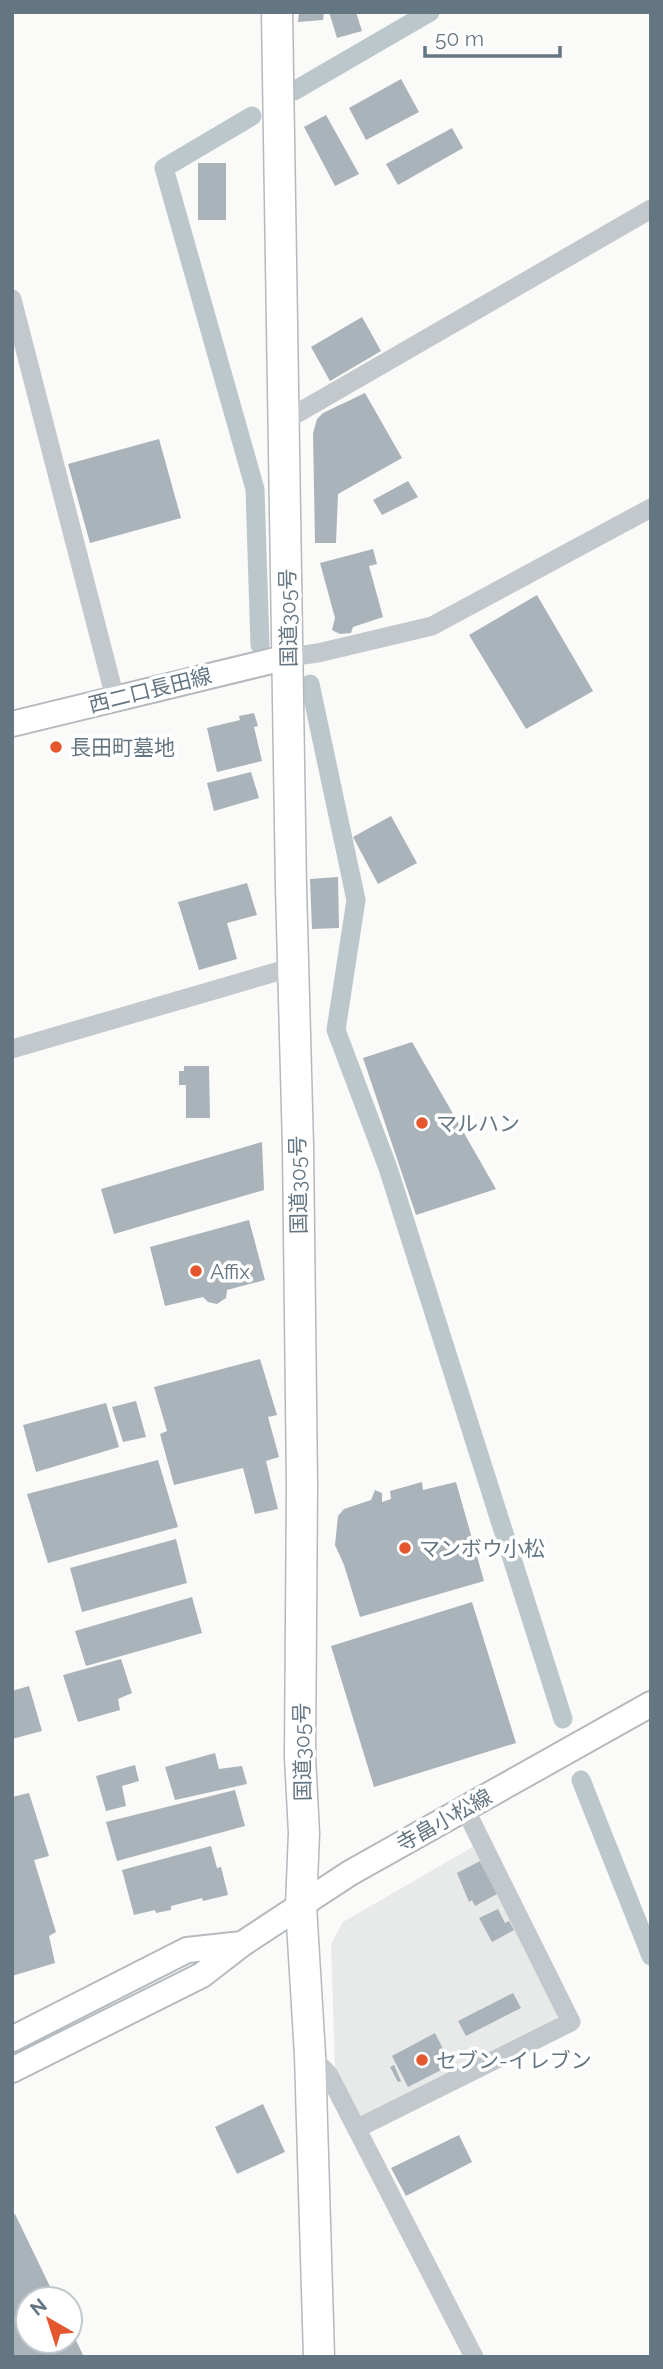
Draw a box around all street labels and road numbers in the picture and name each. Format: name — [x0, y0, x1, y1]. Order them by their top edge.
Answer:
street label: 国道305号 — [275, 569, 301, 667]
street label: 西二口長田線 — [86, 663, 214, 717]
street label: 国道305号 — [285, 1136, 311, 1234]
street label: 国道305号 — [289, 1703, 315, 1801]
street label: 寺畠小松線 — [392, 1784, 496, 1856]

